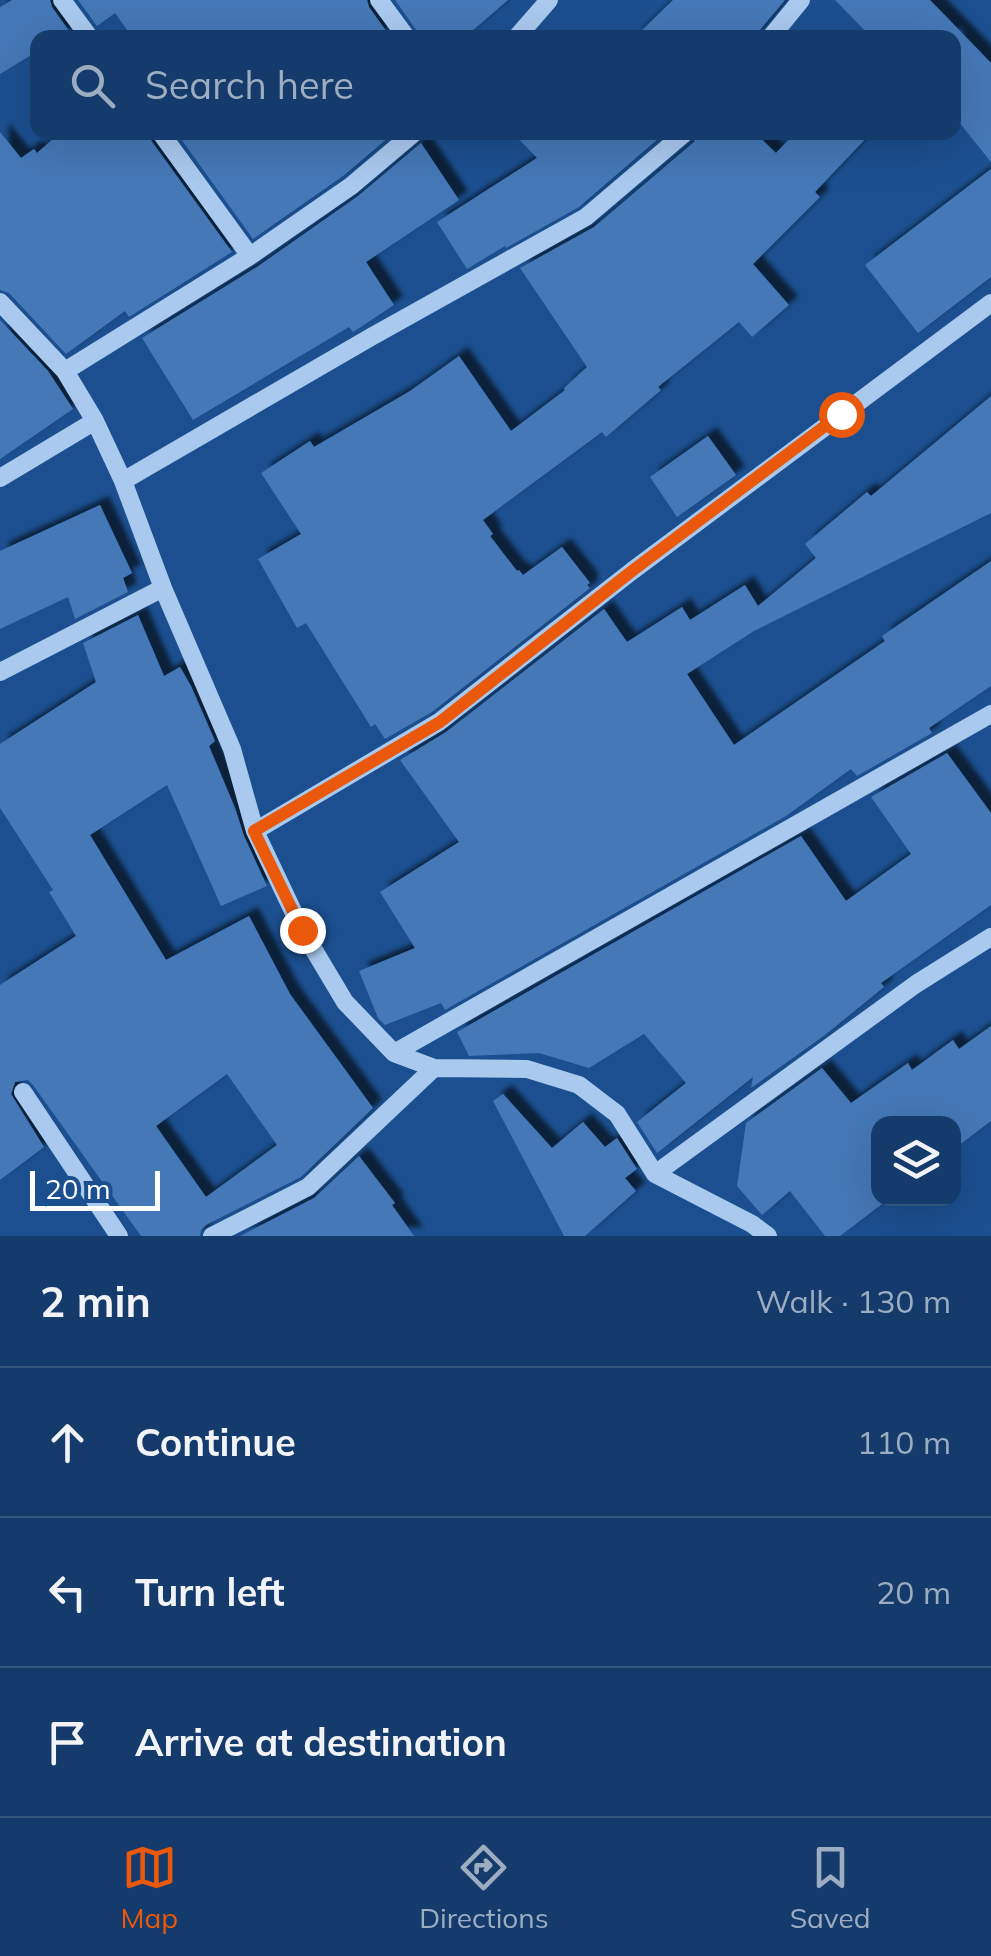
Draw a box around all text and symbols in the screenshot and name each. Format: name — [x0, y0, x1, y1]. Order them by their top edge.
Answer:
search box — [30, 30, 961, 140]
icon: search — [65, 58, 120, 113]
text: Search here — [145, 61, 354, 109]
route start — [819, 392, 865, 438]
route end — [280, 908, 326, 954]
map controls — [871, 1116, 961, 1206]
button: layers — [871, 1116, 961, 1206]
scale bar — [30, 1166, 160, 1210]
text: 20 m — [45, 1171, 111, 1206]
text: 2 min — [40, 1275, 151, 1328]
text: Walk · 130 m — [756, 1281, 951, 1321]
icon: ahead — [40, 1415, 95, 1470]
text: Continue — [135, 1418, 296, 1466]
text: 110 m — [857, 1422, 951, 1462]
icon: left — [40, 1565, 95, 1620]
text: Turn left — [135, 1568, 285, 1616]
text: 20 m — [876, 1572, 951, 1612]
icon: arrive — [40, 1715, 95, 1770]
text: Arrive at destination — [135, 1718, 507, 1766]
tab: Map — [121, 1840, 178, 1935]
tab: Directions — [419, 1840, 549, 1935]
tab: Saved — [790, 1840, 870, 1935]

